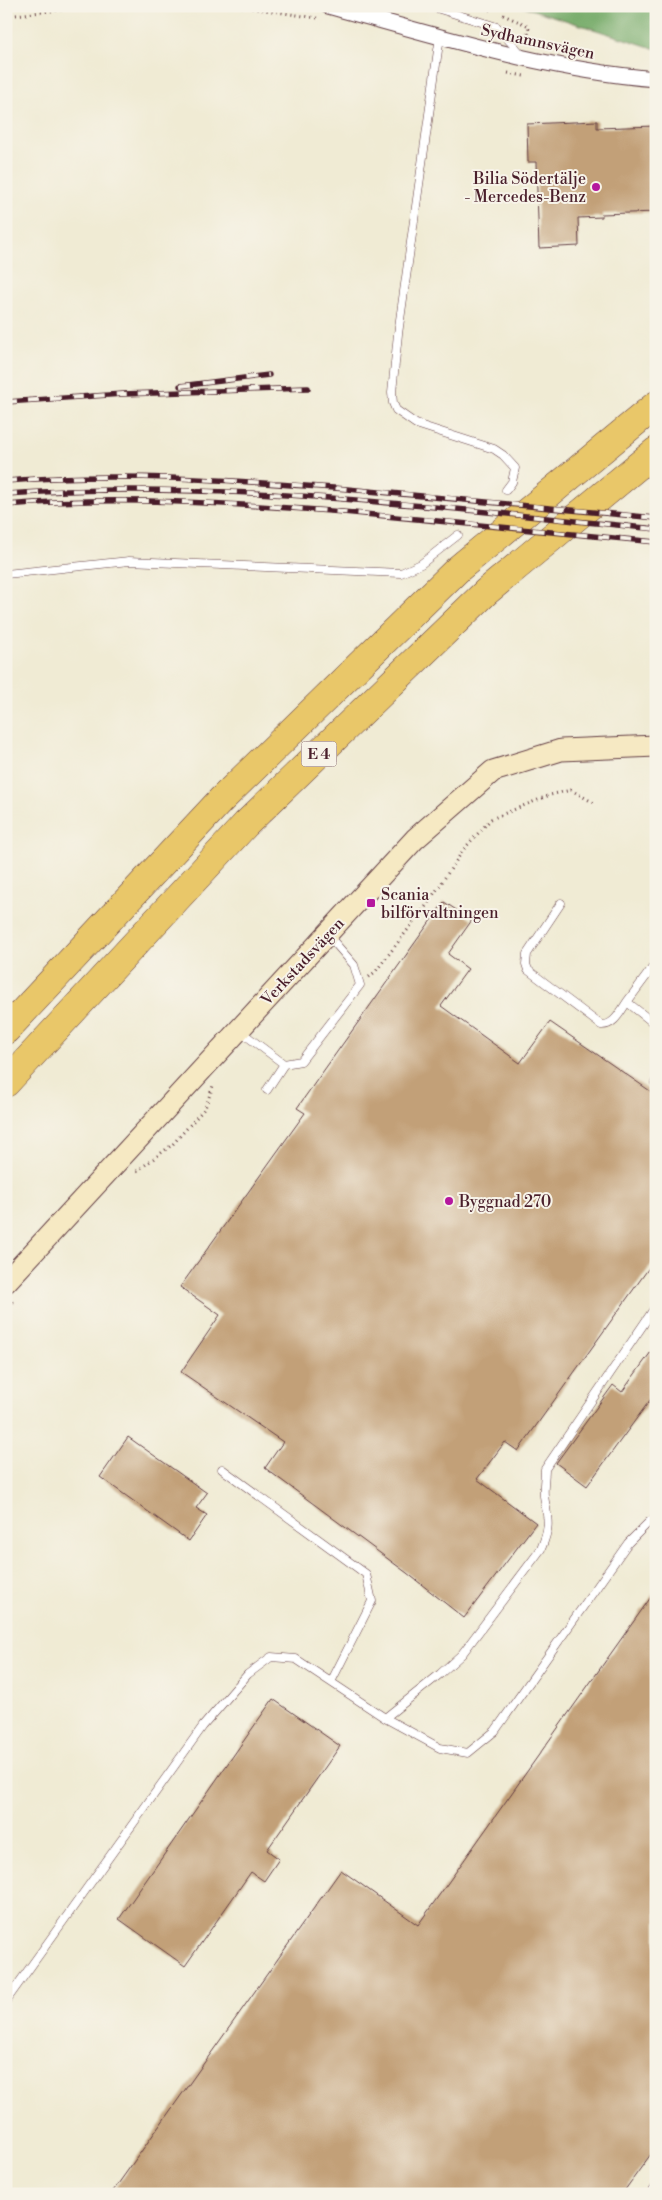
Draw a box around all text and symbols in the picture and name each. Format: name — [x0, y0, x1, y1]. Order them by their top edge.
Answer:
street label: Sydhamnsvägen — [479, 20, 597, 64]
place label: Bilia Södertälje - Mercedes-Benz — [464, 169, 586, 207]
marker: Bilia Södertälje - Mercedes-Benz — [590, 181, 602, 193]
road number: E 4 — [302, 742, 336, 766]
place label: Scania bilförvaltningen — [381, 885, 499, 923]
marker: Scania bilförvaltningen — [365, 897, 377, 909]
street label: Verkstadsvägen — [256, 913, 349, 1011]
place label: Byggnad 270 — [458, 1192, 551, 1212]
marker: Byggnad 270 — [443, 1195, 455, 1207]

